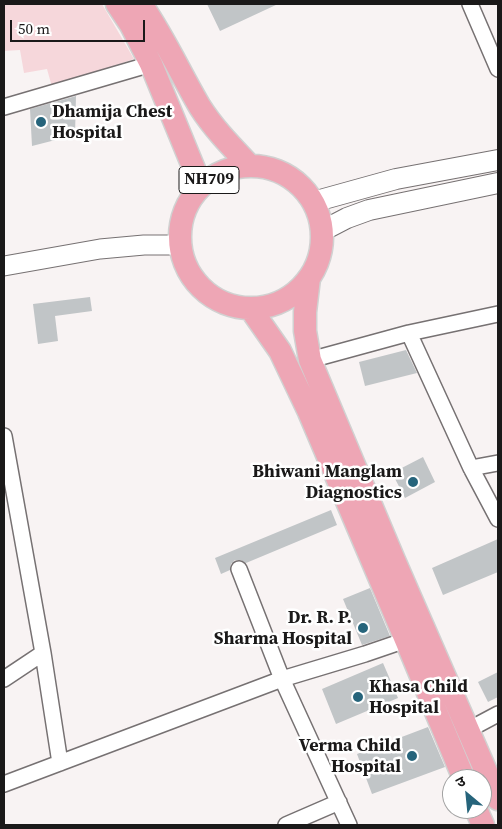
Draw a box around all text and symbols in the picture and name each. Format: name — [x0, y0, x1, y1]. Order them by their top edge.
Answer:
scale bar — [12, 10, 148, 42]
text: 50 m — [18, 18, 50, 39]
place label: Dhamija Chest Hospital — [52, 101, 172, 144]
marker: Dhamija Chest Hospital — [34, 115, 48, 129]
road number: NH709 — [179, 166, 239, 194]
place label: Bhiwani Manglam Diagnostics — [252, 461, 402, 504]
marker: Bhiwani Manglam Diagnostics — [406, 475, 420, 489]
place label: Dr. R. P. Sharma Hospital — [214, 607, 352, 650]
marker: Dr. R. P. Sharma Hospital — [356, 621, 370, 635]
place label: Khasa Child Hospital — [369, 676, 468, 719]
marker: Khasa Child Hospital — [351, 690, 365, 704]
place label: Verma Child Hospital — [299, 735, 401, 778]
marker: Verma Child Hospital — [405, 749, 419, 763]
north arrow — [442, 769, 492, 819]
text: उ — [452, 771, 469, 792]

